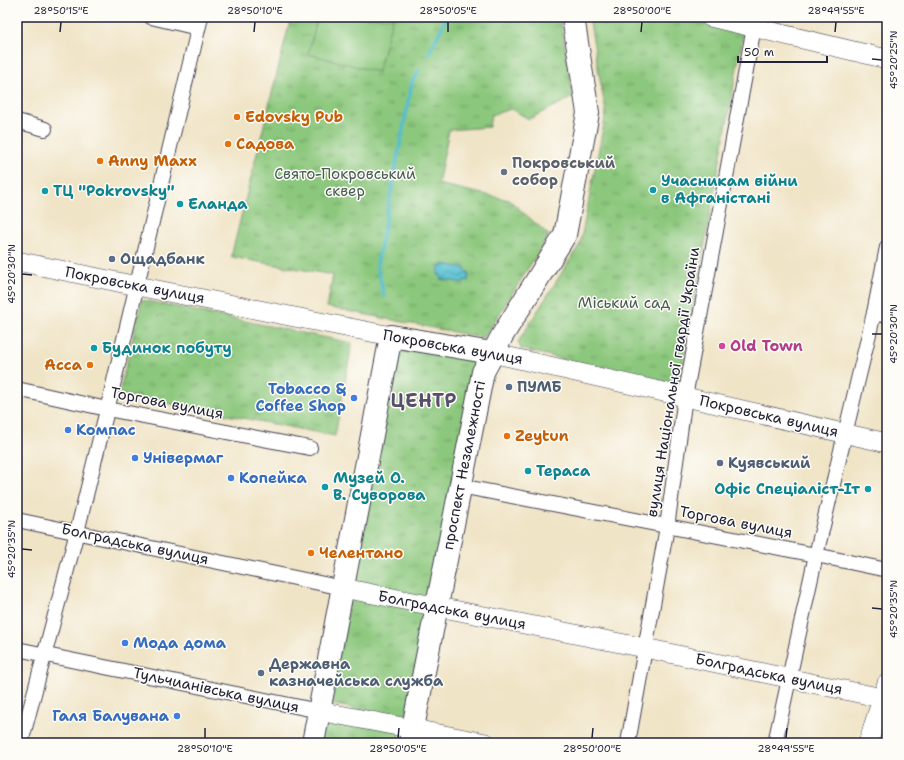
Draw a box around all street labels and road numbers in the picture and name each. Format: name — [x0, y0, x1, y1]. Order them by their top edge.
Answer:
street label: вулиця Національної гвардії України — [642, 245, 704, 518]
street label: Покровська вулиця — [64, 262, 206, 308]
street label: Покровська вулиця — [381, 325, 525, 369]
street label: проспект Незалежності — [438, 379, 490, 551]
street label: Торгова вулиця — [109, 382, 225, 424]
street label: Покровська вулиця — [698, 390, 840, 442]
street label: Торгова вулиця — [678, 501, 794, 543]
street label: Болградська вулиця — [59, 519, 211, 569]
street label: Болградська вулиця — [376, 586, 528, 634]
street label: Болградська вулиця — [693, 649, 845, 699]
street label: Тульчианівська вулиця — [131, 663, 301, 717]

